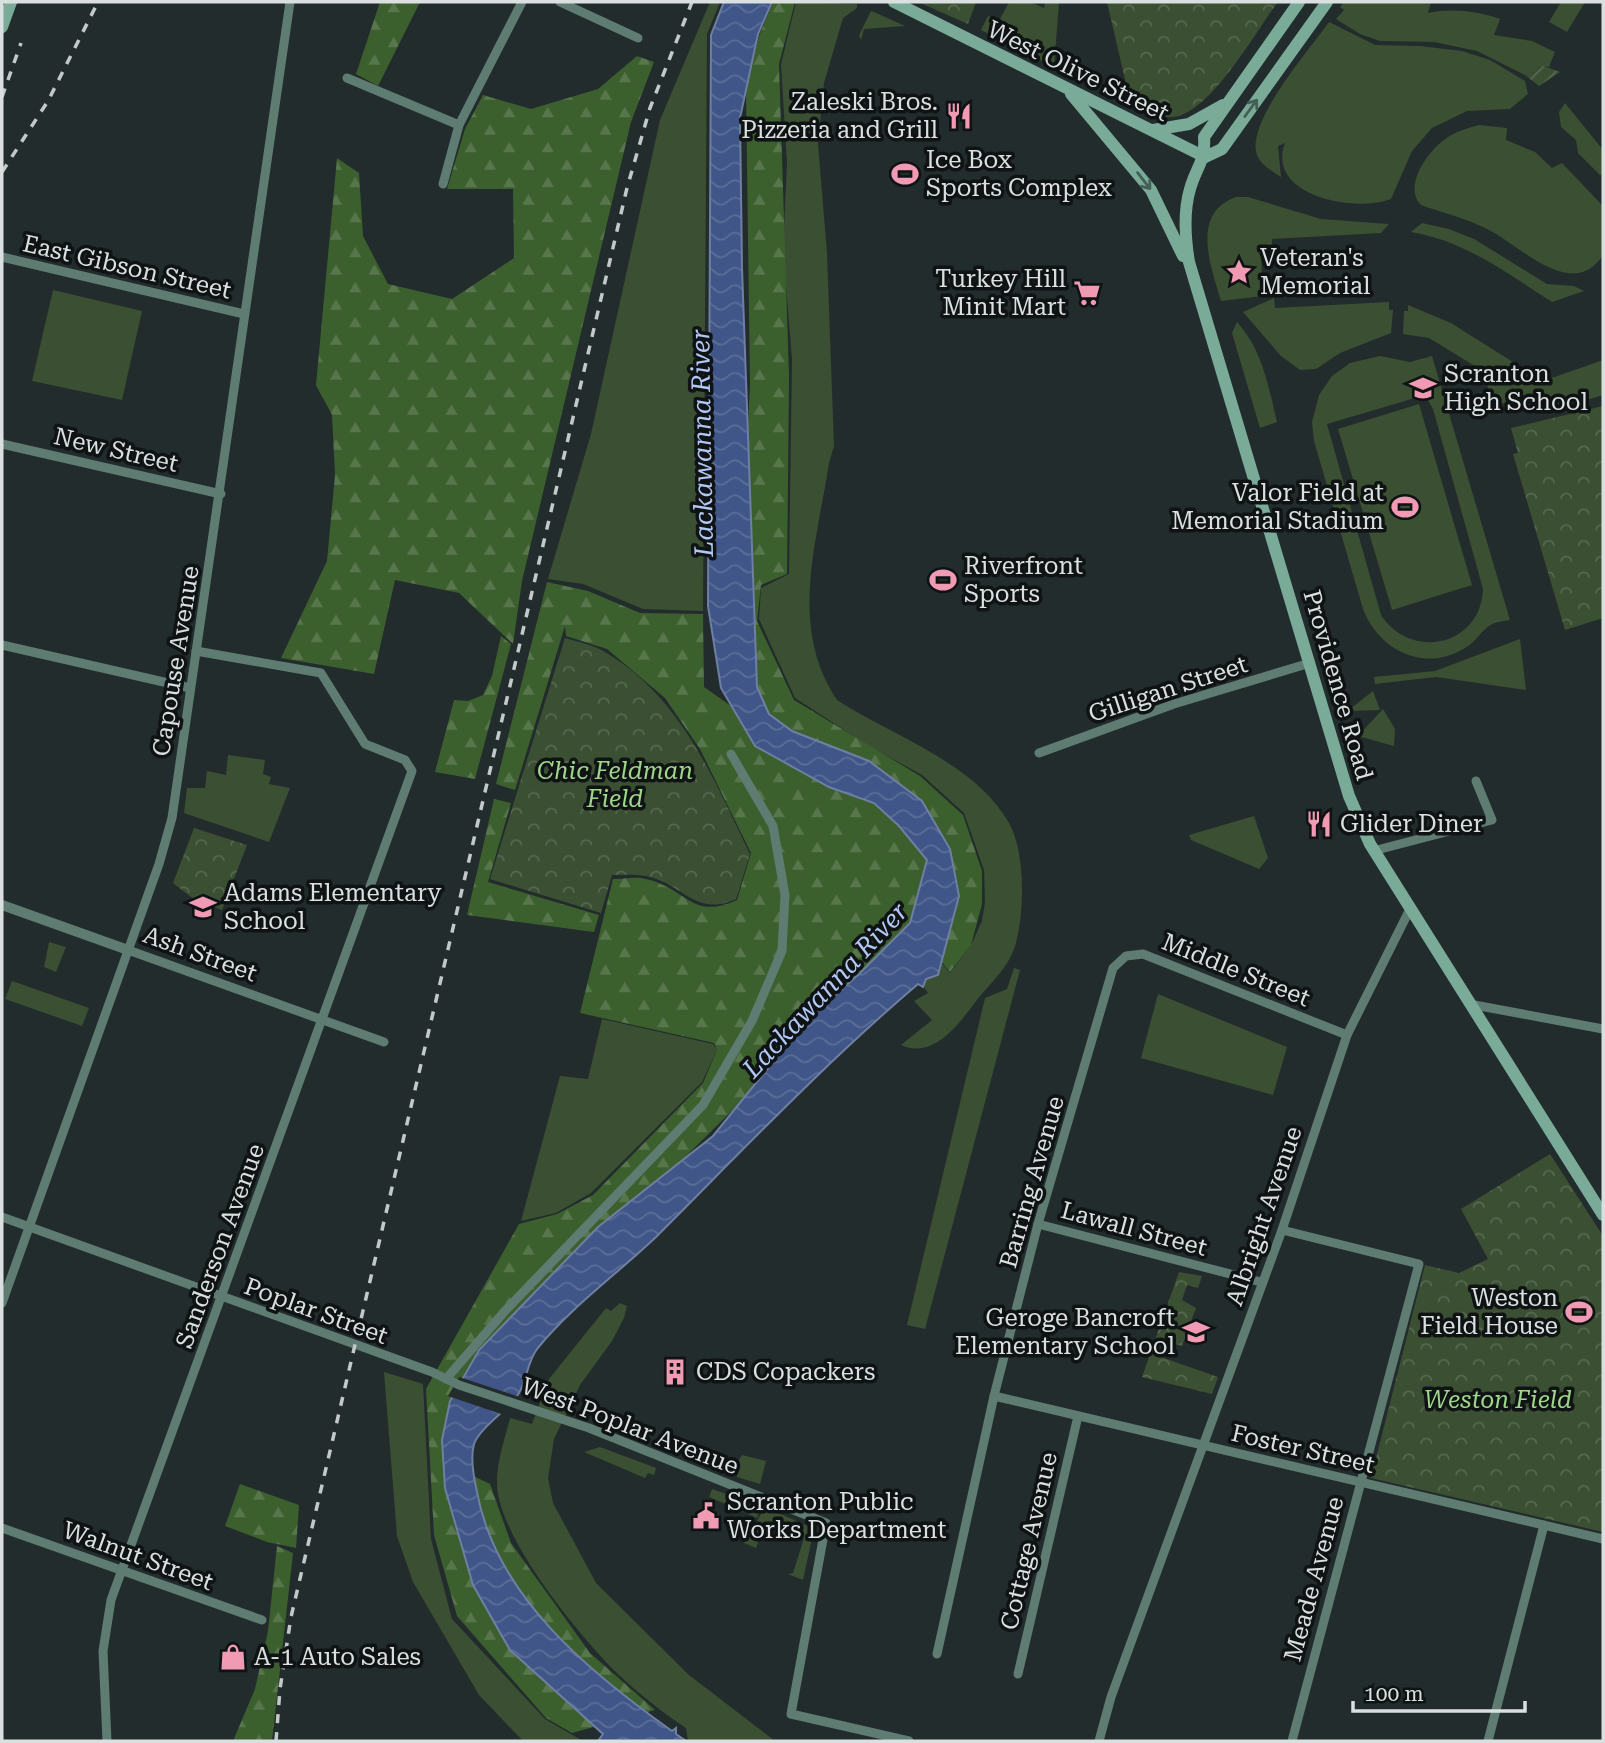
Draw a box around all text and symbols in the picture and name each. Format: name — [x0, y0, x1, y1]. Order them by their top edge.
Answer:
street label: West Olive Street — [983, 15, 1173, 127]
place label: Zaleski Bros. Pizzeria and Grill — [741, 88, 938, 144]
one-way arrow — [1244, 99, 1258, 118]
restaurant icon: Zaleski Bros. Pizzeria and Grill — [944, 101, 974, 131]
place label: Ice Box Sports Complex — [926, 146, 1112, 202]
sports icon: Ice Box Sports Complex — [890, 159, 920, 189]
one-way arrow — [1136, 171, 1151, 190]
street label: East Gibson Street — [20, 229, 234, 305]
place label: Veteran's Memorial — [1260, 244, 1370, 300]
place icon: Veteran's Memorial — [1224, 257, 1254, 287]
place label: Turkey Hill Minit Mart — [935, 265, 1066, 321]
supermarket icon: Turkey Hill Minit Mart — [1072, 278, 1102, 308]
water label: Lackawanna River — [685, 329, 719, 558]
place label: Scranton High School — [1444, 360, 1588, 416]
school or university icon: Scranton High School — [1408, 373, 1438, 403]
street label: New Street — [51, 422, 181, 478]
place label: Valor Field at Memorial Stadium — [1171, 479, 1384, 535]
sports icon: Valor Field at Memorial Stadium — [1390, 492, 1420, 522]
place label: Riverfront Sports — [964, 552, 1083, 608]
street label: Capouse Avenue — [147, 564, 205, 758]
sports icon: Riverfront Sports — [928, 565, 958, 595]
street label: Providence Road — [1297, 587, 1379, 783]
street label: Gilligan Street — [1085, 650, 1251, 728]
park label: Chic Feldman Field — [537, 757, 693, 813]
restaurant icon: Glider Diner — [1304, 809, 1334, 839]
place label: Glider Diner — [1340, 810, 1483, 838]
place label: Adams Elementary School — [224, 879, 442, 935]
school or university icon: Adams Elementary School — [188, 892, 218, 922]
water label: Lackawanna River — [736, 896, 914, 1084]
street label: Ash Street — [139, 921, 261, 987]
street label: Middle Street — [1158, 928, 1314, 1012]
street label: Barring Avenue — [994, 1093, 1070, 1271]
street label: Albright Avenue — [1220, 1123, 1308, 1309]
street label: Sanderson Avenue — [170, 1140, 270, 1352]
street label: Lawall Street — [1058, 1196, 1210, 1262]
street label: Poplar Street — [240, 1272, 392, 1350]
place label: Weston Field House — [1420, 1284, 1558, 1340]
sports icon: Weston Field House — [1564, 1297, 1594, 1327]
place label: Geroge Bancroft Elementary School — [955, 1304, 1175, 1360]
school or university icon: Geroge Bancroft Elementary School — [1181, 1317, 1211, 1347]
building icon: CDS Copackers — [660, 1357, 690, 1387]
place label: CDS Copackers — [696, 1358, 875, 1386]
street label: West Poplar Avenue — [517, 1372, 743, 1480]
park label: Weston Field — [1424, 1386, 1572, 1414]
street label: Foster Street — [1229, 1419, 1377, 1479]
street label: Cottage Avenue — [995, 1449, 1063, 1633]
place label: Scranton Public Works Department — [727, 1488, 946, 1544]
street label: Meade Avenue — [1279, 1494, 1349, 1664]
public building icon: Scranton Public Works Department — [691, 1501, 721, 1531]
street label: Walnut Street — [59, 1516, 217, 1596]
shop icon: A-1 Auto Sales — [218, 1642, 248, 1672]
place label: A-1 Auto Sales — [254, 1643, 421, 1671]
scale bar — [1353, 1670, 1524, 1714]
text: 100 m — [1364, 1682, 1424, 1706]

